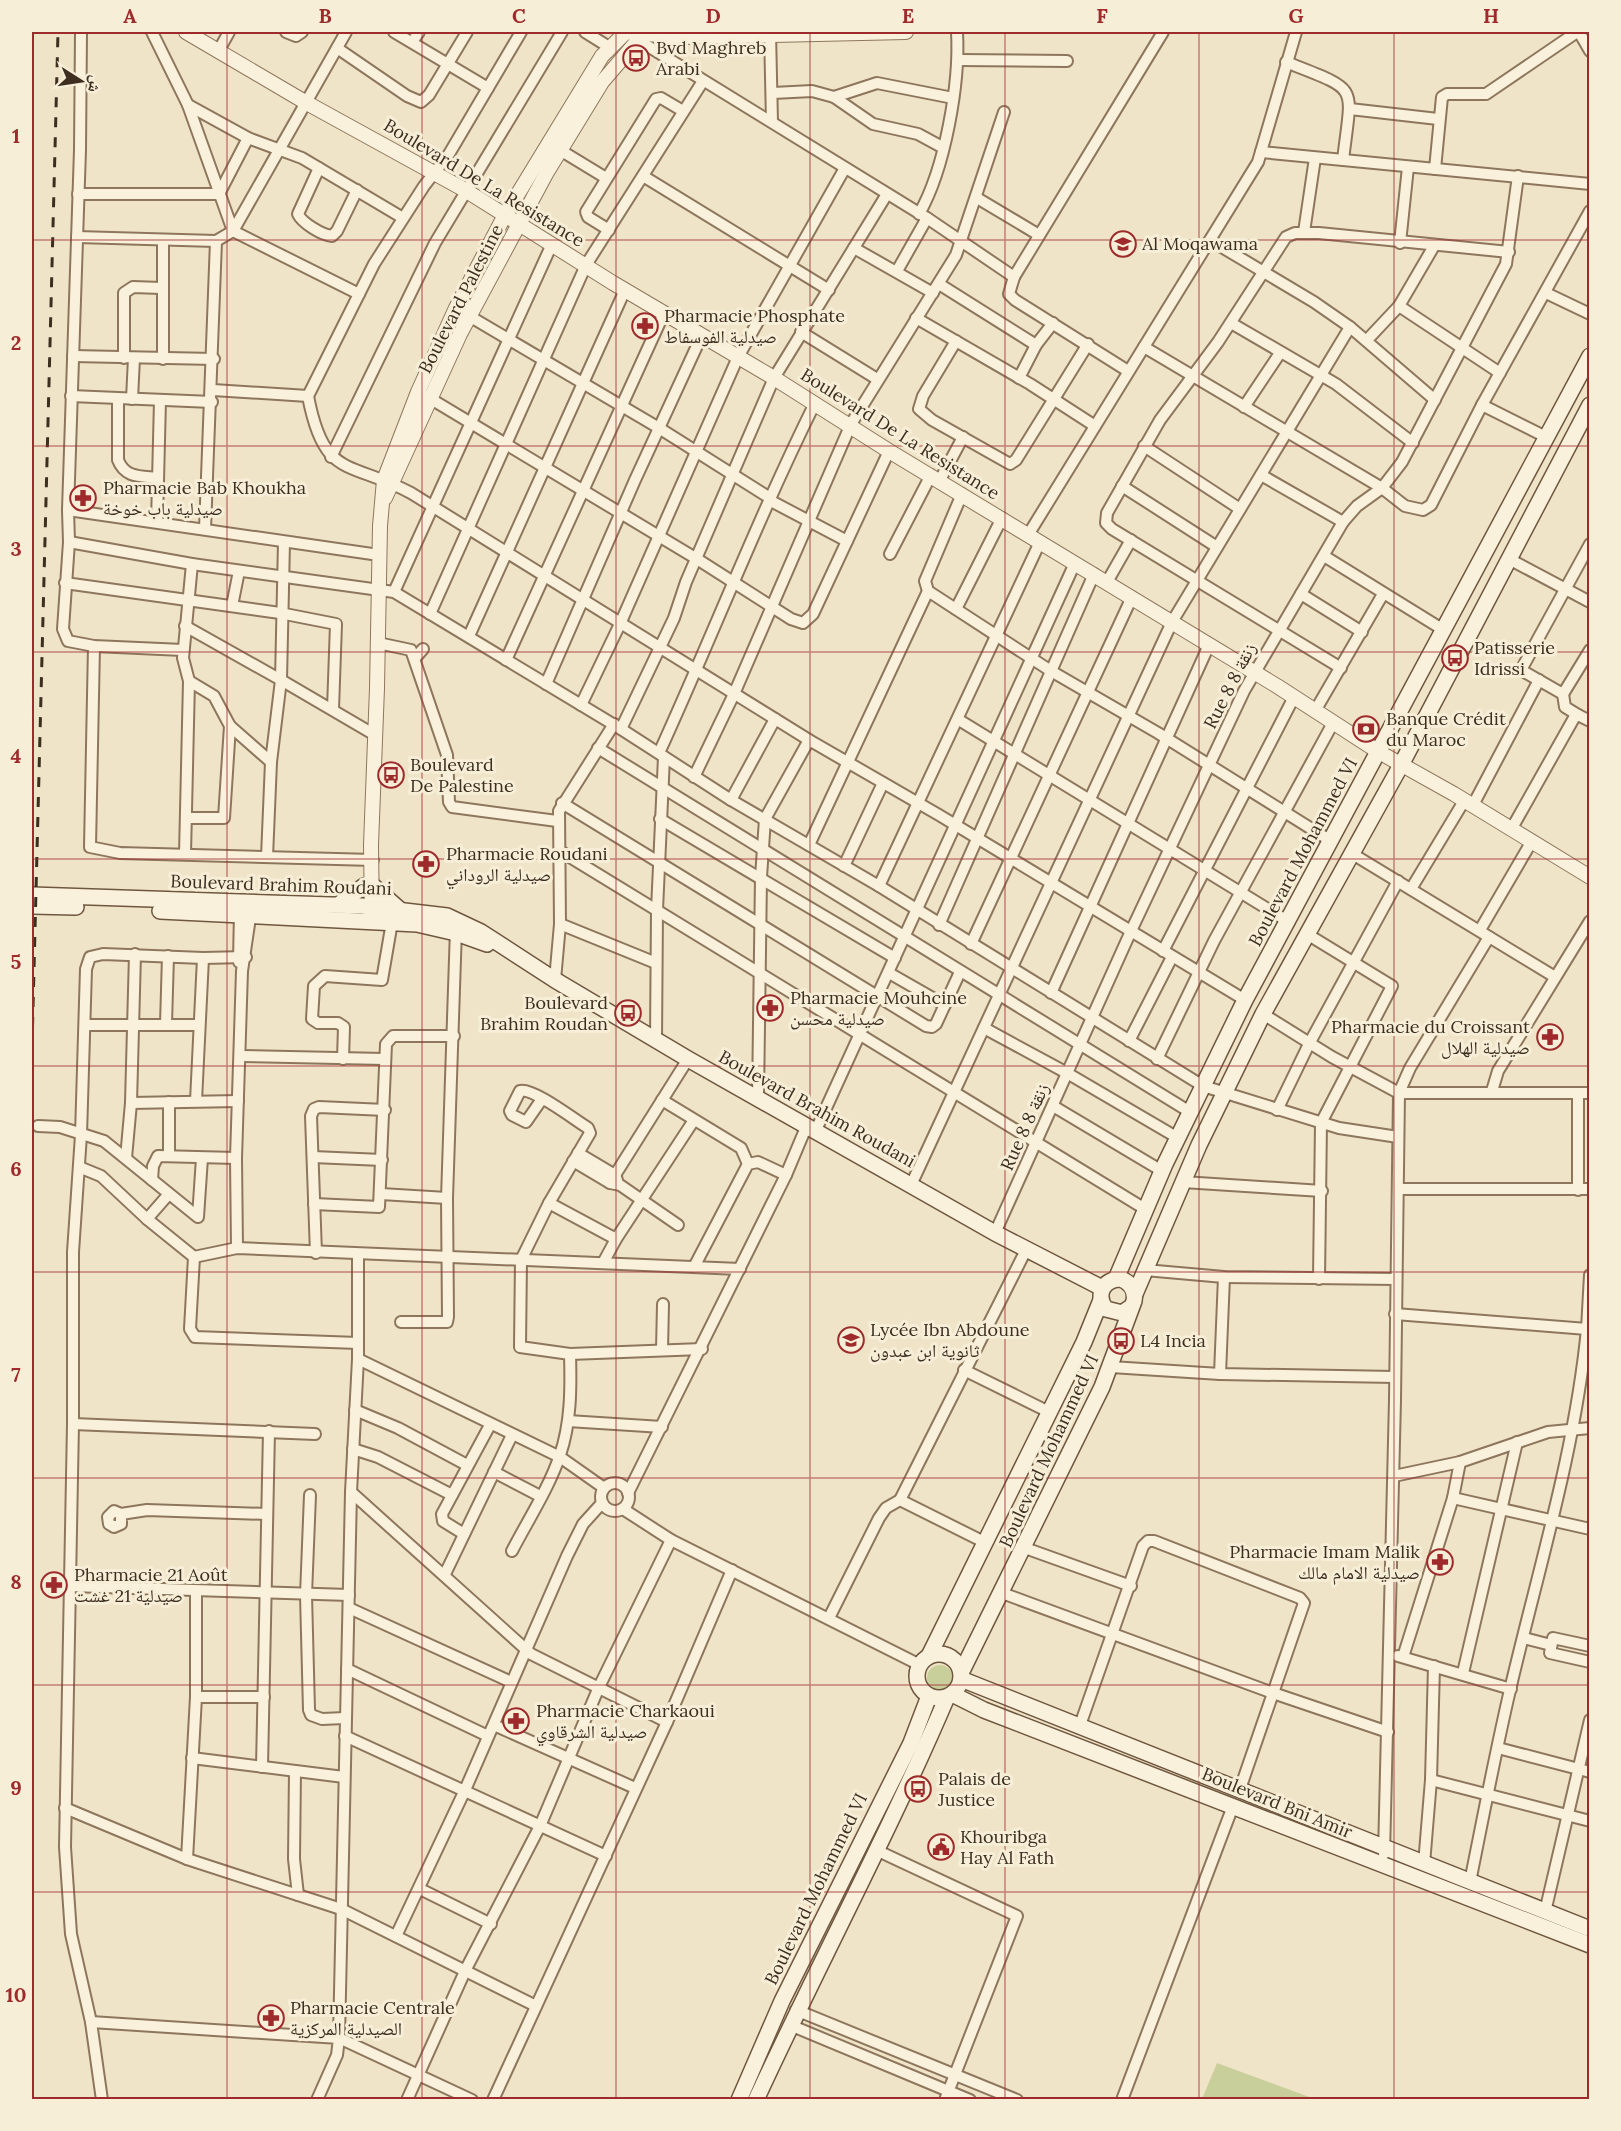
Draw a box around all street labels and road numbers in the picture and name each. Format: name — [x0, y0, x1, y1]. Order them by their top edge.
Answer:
street label: Boulevard De La Resistance — [380, 113, 589, 252]
street label: Boulevard Palestine — [413, 220, 508, 377]
street label: Boulevard De La Resistance — [797, 363, 1004, 504]
street label: Rue 8 8 زنقة — [1198, 639, 1261, 733]
street label: Boulevard Mohammed VI — [1243, 753, 1362, 950]
street label: Boulevard Brahim Roudani — [170, 869, 392, 900]
street label: Boulevard Brahim Roudani — [715, 1045, 920, 1172]
street label: Rue 8 8 زنقة — [995, 1079, 1054, 1174]
street label: Boulevard Mohammed VI — [994, 1351, 1103, 1551]
street label: Boulevard Bni Amir — [1199, 1762, 1356, 1843]
street label: Boulevard Mohammed VI — [759, 1789, 872, 1988]

